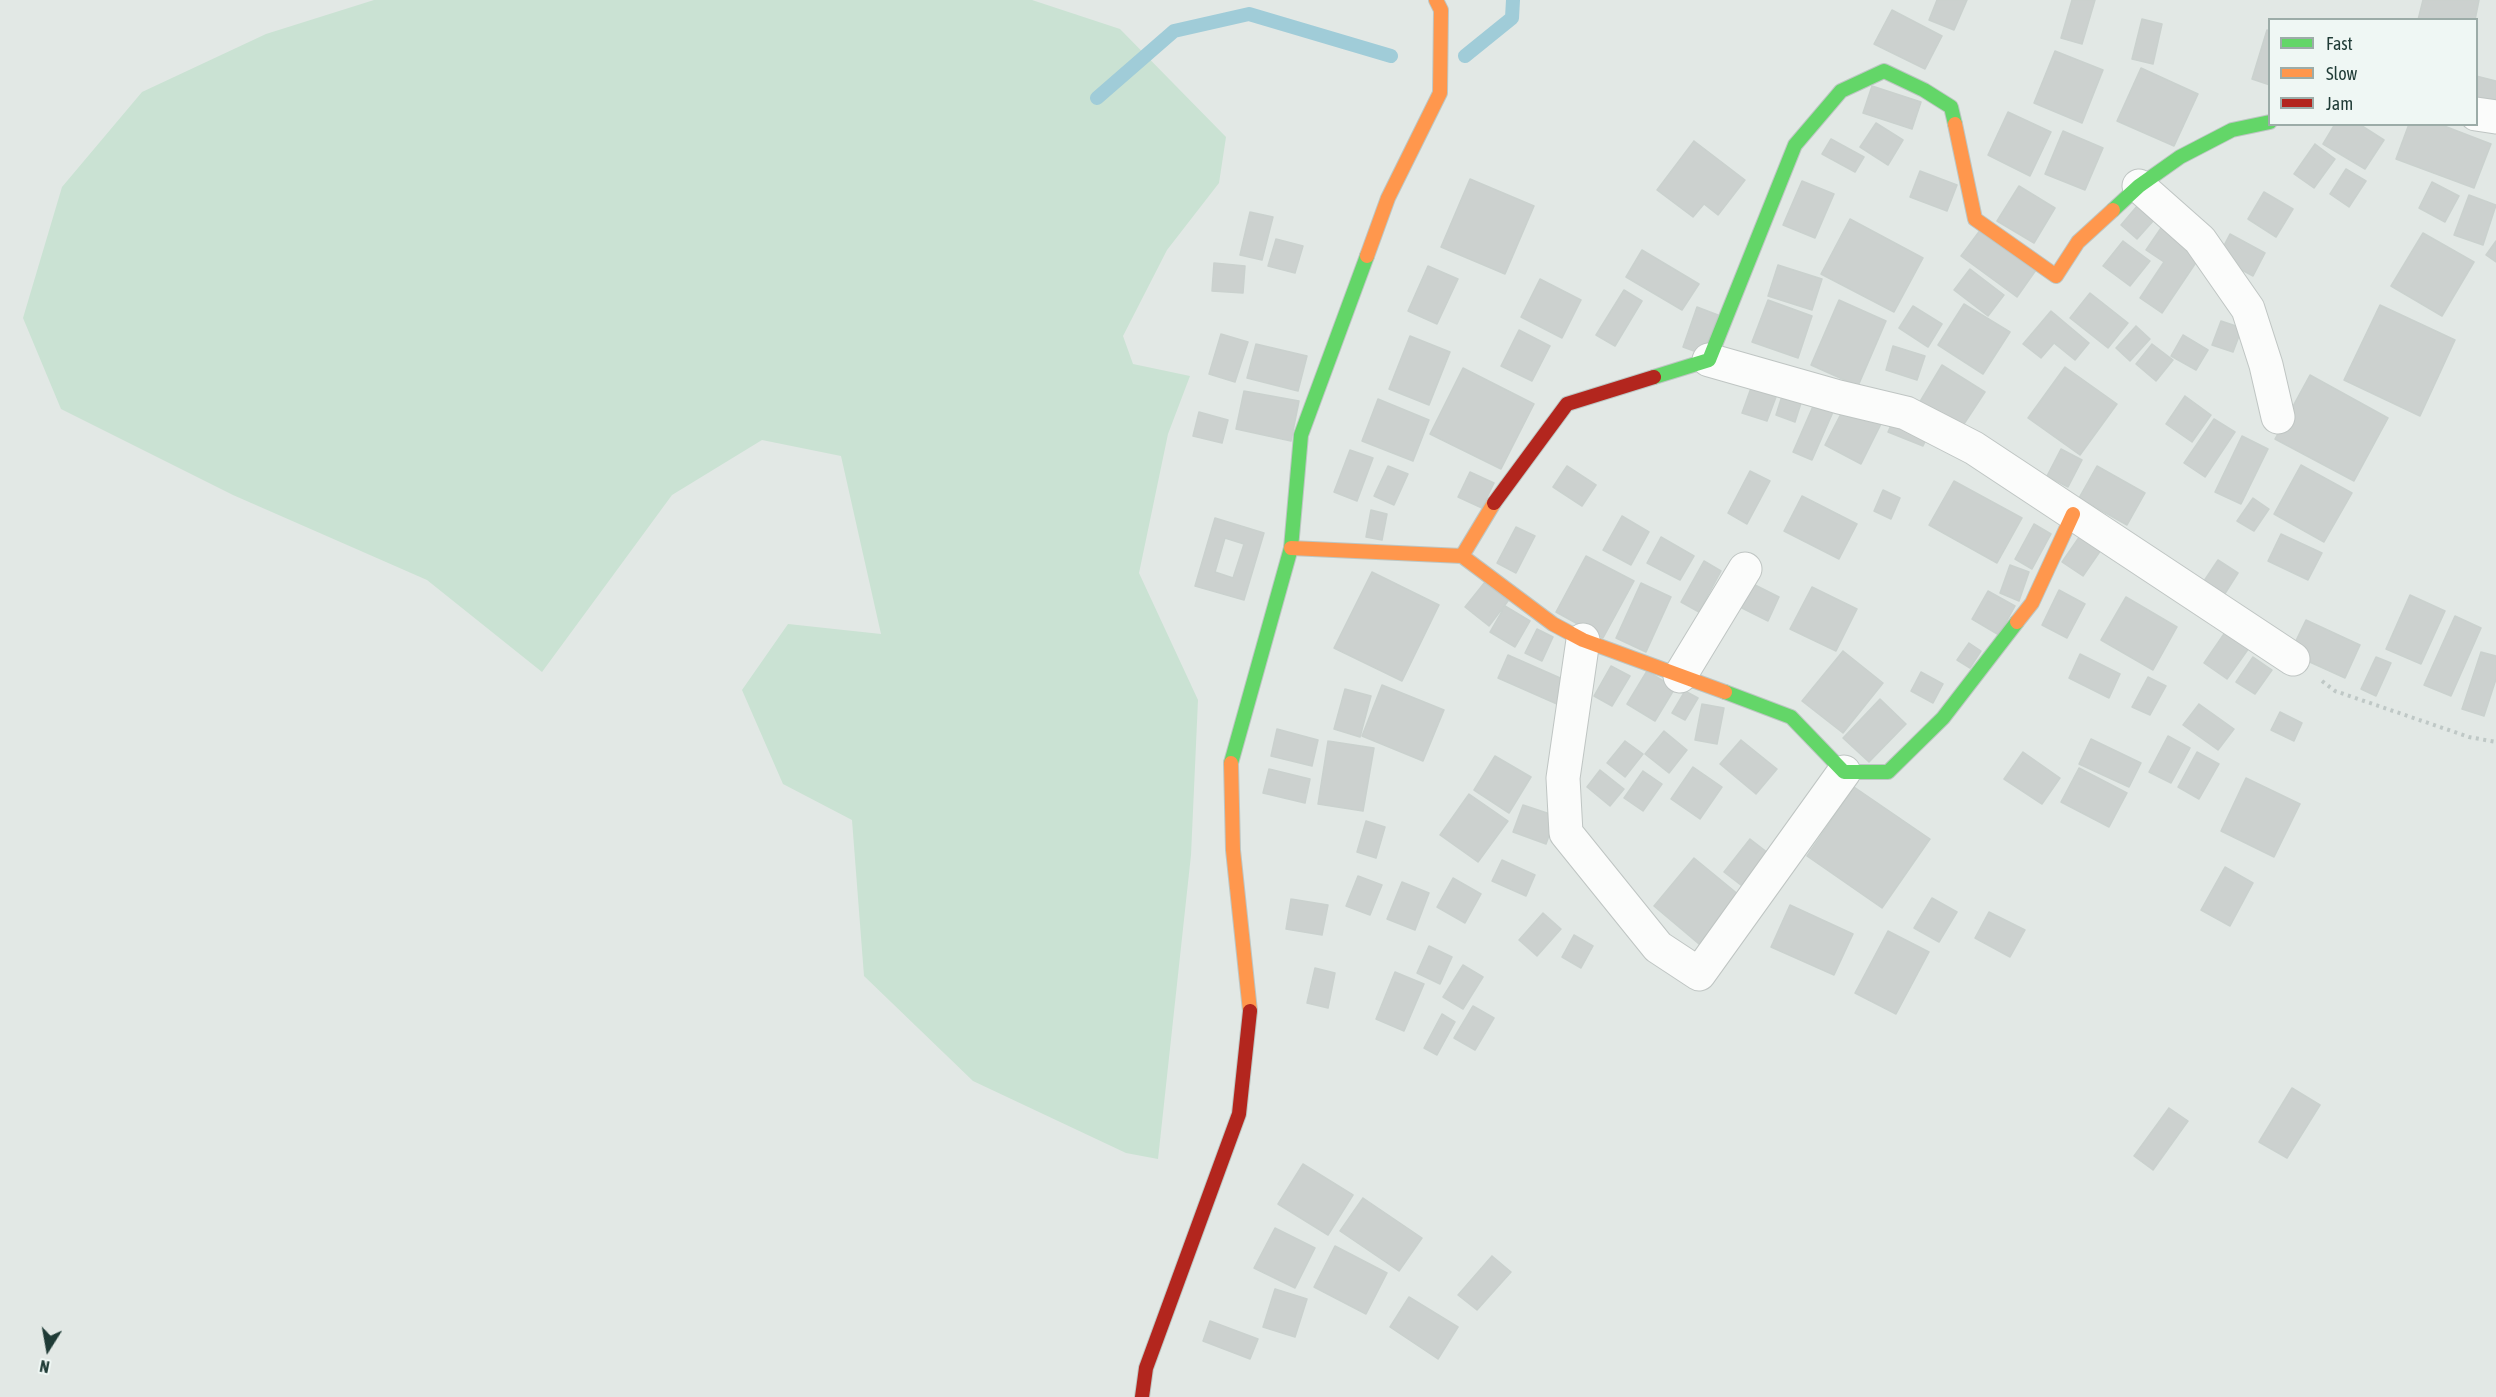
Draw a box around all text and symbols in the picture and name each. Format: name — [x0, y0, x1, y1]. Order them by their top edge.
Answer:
legend — [2268, 18, 2478, 126]
text: Fast — [2326, 33, 2353, 54]
text: Slow — [2326, 63, 2357, 84]
text: Jam — [2326, 93, 2353, 114]
north arrow — [18, 1319, 78, 1379]
text: N — [38, 1357, 51, 1376]

